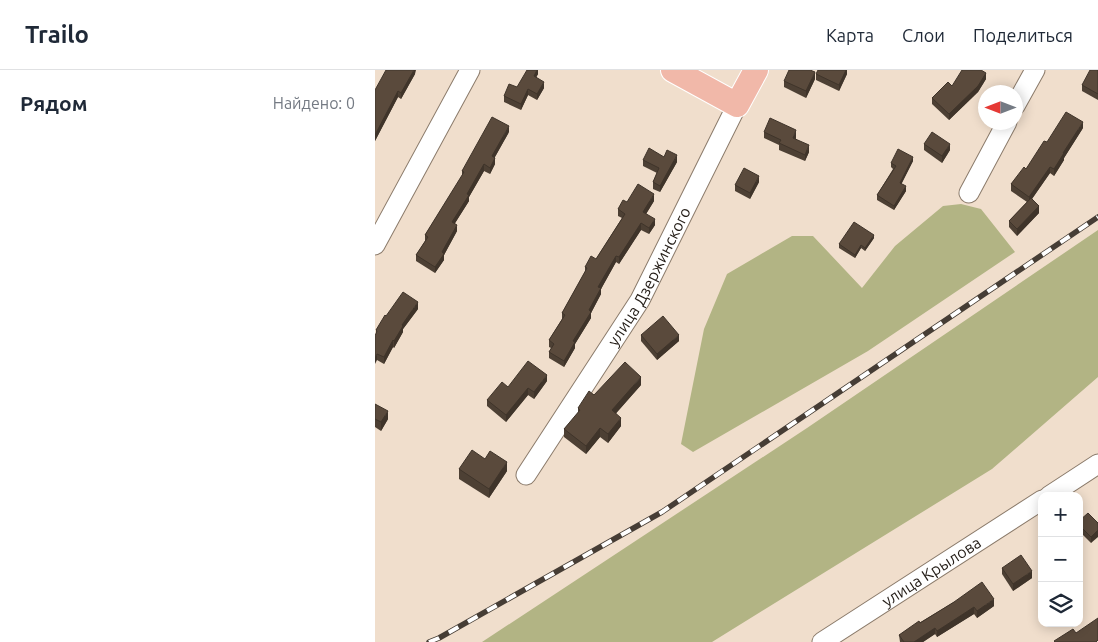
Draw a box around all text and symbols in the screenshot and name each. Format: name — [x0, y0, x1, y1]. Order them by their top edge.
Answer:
text: Trailo — [25, 21, 89, 48]
text: Карта — [826, 25, 874, 45]
text: Слои — [902, 25, 945, 45]
text: Поделиться — [973, 25, 1073, 45]
north arrow — [978, 85, 1023, 130]
text: Рядом — [20, 91, 88, 115]
text: Найдено: 0 — [273, 94, 355, 112]
street label: улица Дзержинского — [604, 204, 694, 349]
map controls — [1038, 492, 1083, 627]
button: + — [1038, 492, 1083, 537]
street label: улица Крылова — [878, 533, 984, 610]
button: − — [1038, 537, 1083, 582]
button: layers — [1038, 582, 1083, 627]

